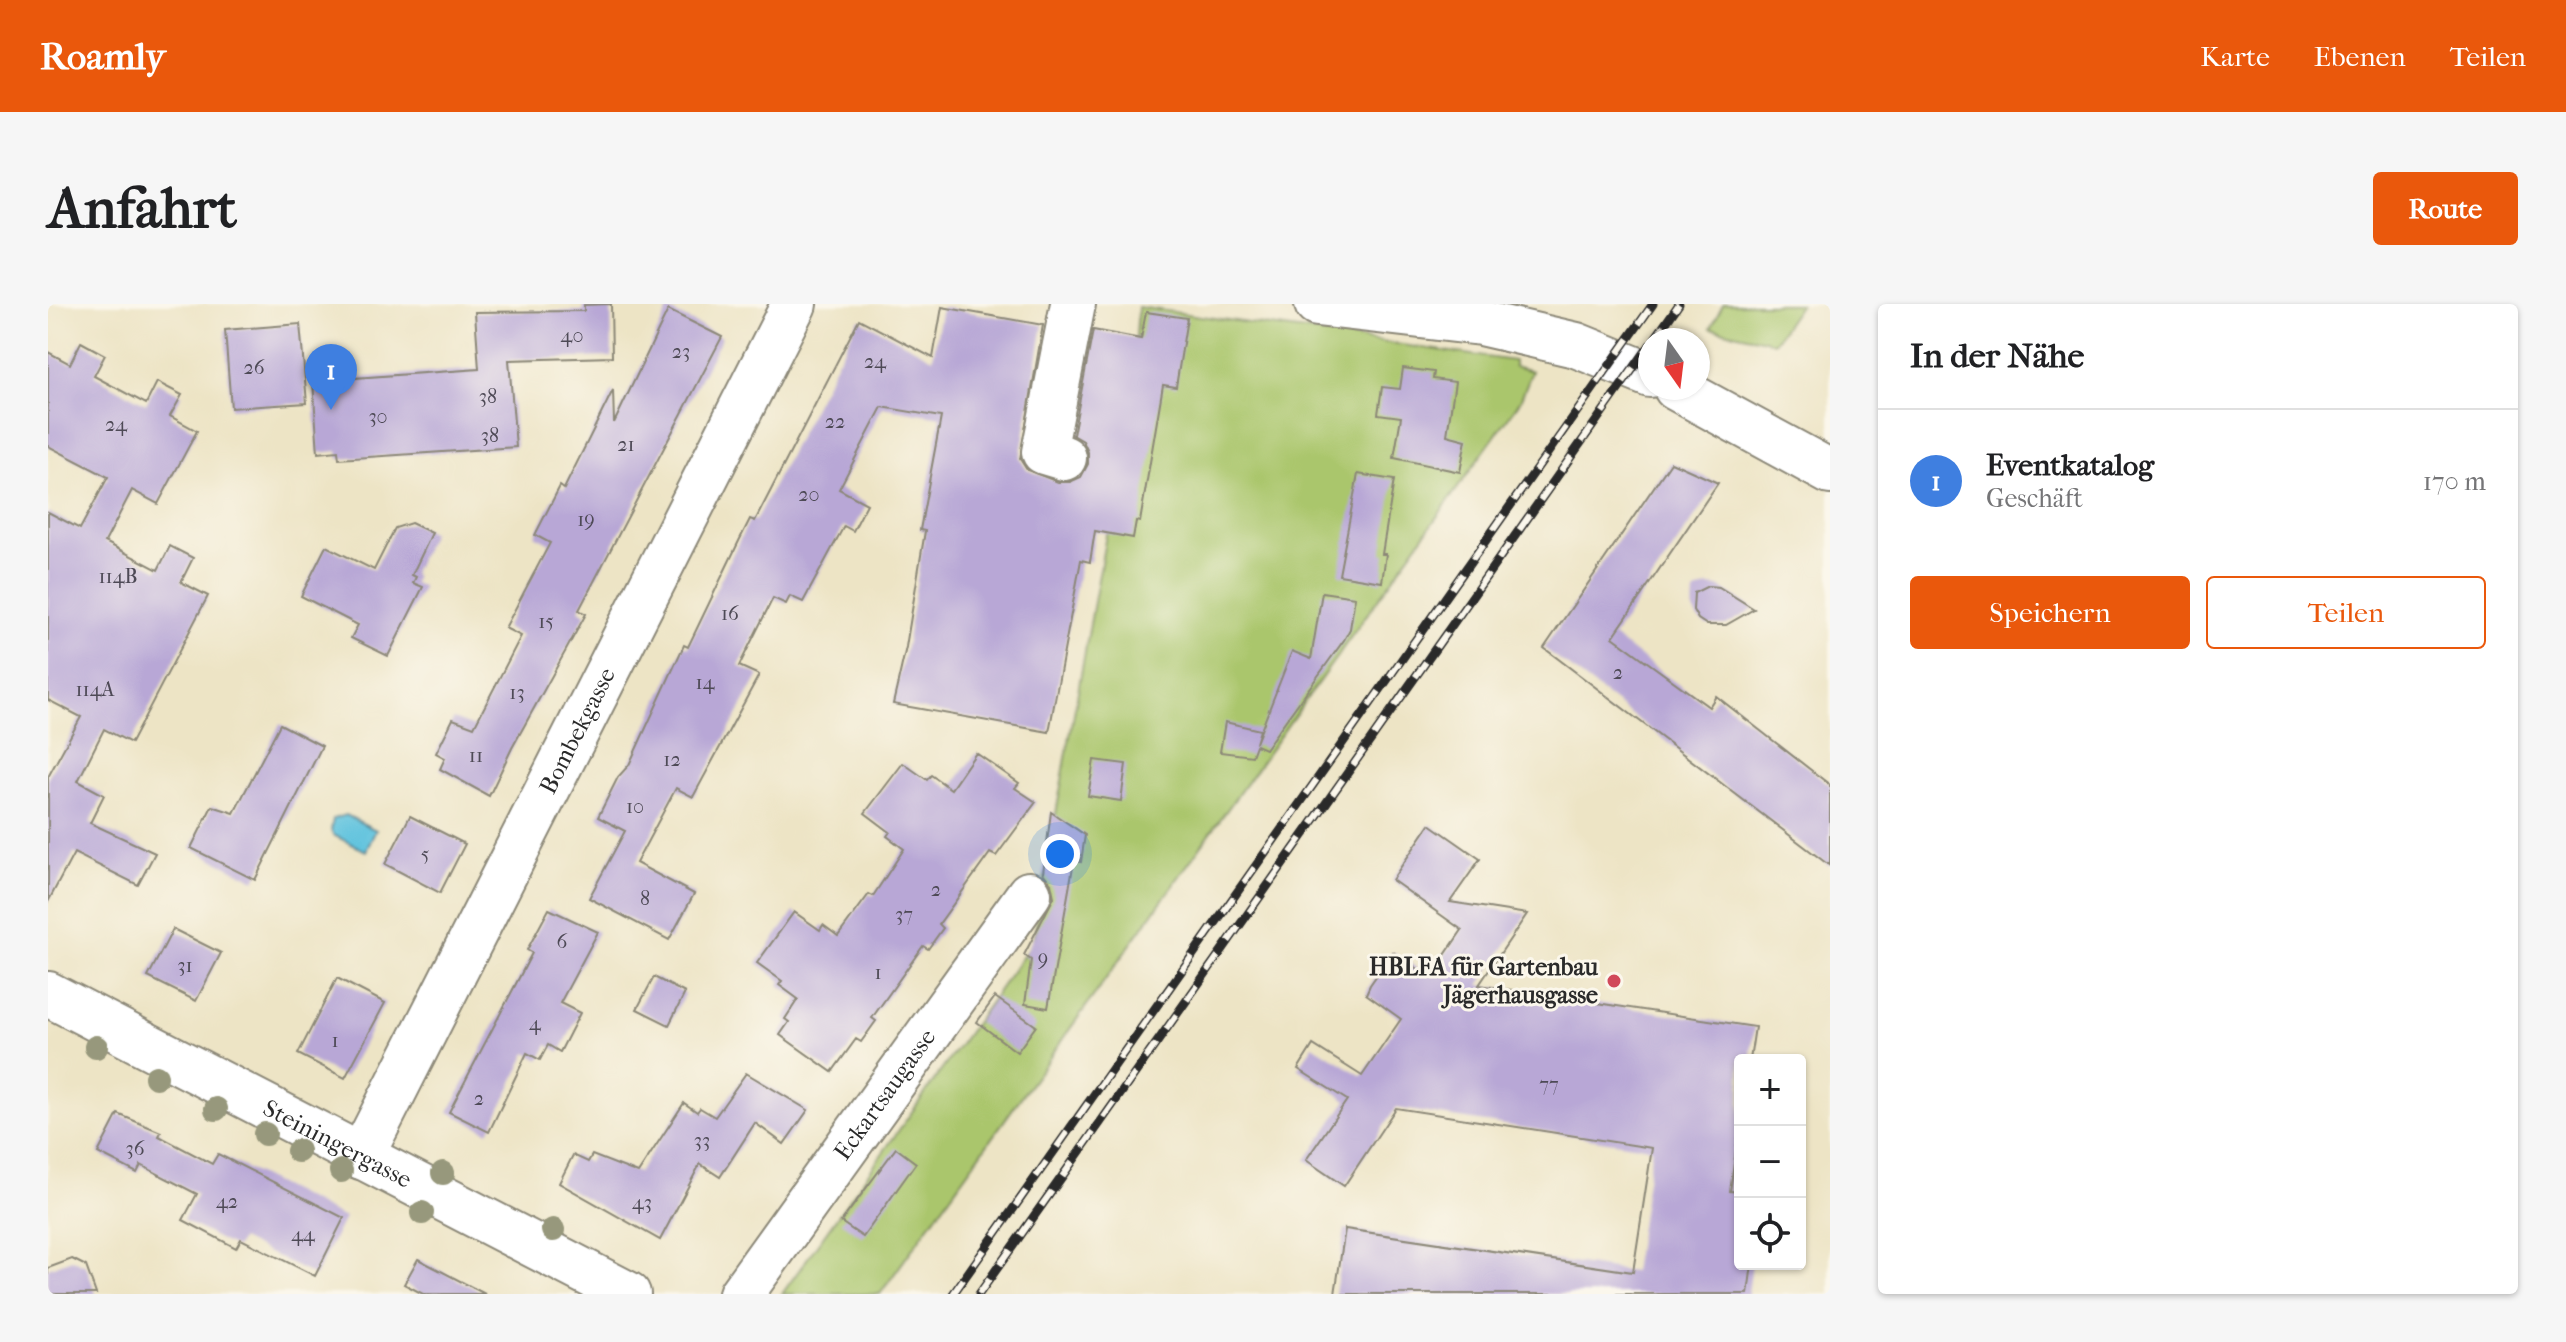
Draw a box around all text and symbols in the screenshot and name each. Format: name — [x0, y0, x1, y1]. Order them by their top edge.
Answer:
text: Roamly — [40, 34, 166, 79]
text: Karte — [2200, 40, 2270, 73]
text: Ebenen — [2314, 40, 2406, 73]
text: Teilen — [2450, 40, 2526, 73]
button: Route — [2373, 172, 2518, 245]
text: Anfahrt — [48, 176, 237, 241]
house number: 40 — [561, 324, 583, 347]
north arrow — [1638, 328, 1710, 400]
text: In der Nähe — [1910, 336, 2084, 376]
house number: 23 — [672, 340, 690, 363]
pin: 1 — [305, 344, 357, 410]
house number: 24 — [864, 350, 887, 373]
house number: 26 — [243, 356, 265, 379]
house number: 38 — [479, 385, 497, 408]
house number: 30 — [368, 405, 388, 428]
house number: 22 — [825, 410, 845, 433]
house number: 24 — [105, 413, 128, 436]
house number: 38 — [481, 424, 499, 447]
house number: 21 — [617, 433, 635, 456]
text: Eventkatalog — [1986, 448, 2154, 483]
text: 1 — [1931, 466, 1941, 497]
text: 170 m — [2423, 466, 2486, 497]
house number: 20 — [798, 483, 820, 506]
text: Geschäft — [1986, 483, 2083, 514]
house number: 19 — [577, 508, 595, 531]
house number: 114B — [98, 565, 138, 588]
button: Speichern — [1910, 576, 2190, 649]
button: Teilen — [2206, 576, 2486, 649]
house number: 16 — [721, 602, 739, 625]
house number: 15 — [538, 610, 554, 633]
house number: 2 — [1613, 661, 1623, 684]
street label: Bombekgasse — [534, 663, 621, 798]
house number: 14 — [696, 671, 716, 694]
house number: 114A — [75, 678, 116, 701]
house number: 13 — [509, 681, 525, 704]
house number: 11 — [469, 744, 483, 767]
house number: 12 — [663, 748, 681, 771]
house number: 10 — [626, 795, 644, 818]
your location — [1040, 834, 1080, 874]
house number: 5 — [421, 843, 429, 866]
house number: 2 — [931, 878, 941, 901]
house number: 8 — [640, 887, 650, 910]
house number: 37 — [895, 903, 913, 926]
house number: 6 — [557, 930, 568, 953]
house number: 9 — [1038, 947, 1048, 970]
place label: HBLFA für Gartenbau Jägerhausgasse — [1369, 953, 1598, 1009]
house number: 31 — [177, 954, 193, 977]
house number: 1 — [874, 961, 882, 984]
marker: HBLFA für Gartenbau Jägerhausgasse — [1605, 972, 1623, 990]
house number: 4 — [529, 1012, 542, 1035]
street label: Eckartsaugasse — [828, 1023, 941, 1165]
house number: 1 — [331, 1029, 339, 1052]
map controls — [1734, 1054, 1806, 1270]
button: + — [1734, 1054, 1806, 1126]
house number: 77 — [1539, 1073, 1559, 1096]
house number: 2 — [474, 1087, 484, 1110]
street label: Steiningergasse — [259, 1094, 417, 1194]
button: − — [1734, 1126, 1806, 1198]
house number: 33 — [694, 1129, 710, 1152]
house number: 36 — [125, 1137, 145, 1160]
house number: 42 — [216, 1190, 238, 1213]
house number: 43 — [632, 1191, 652, 1214]
button: locate — [1734, 1198, 1806, 1270]
house number: 44 — [291, 1223, 316, 1246]

